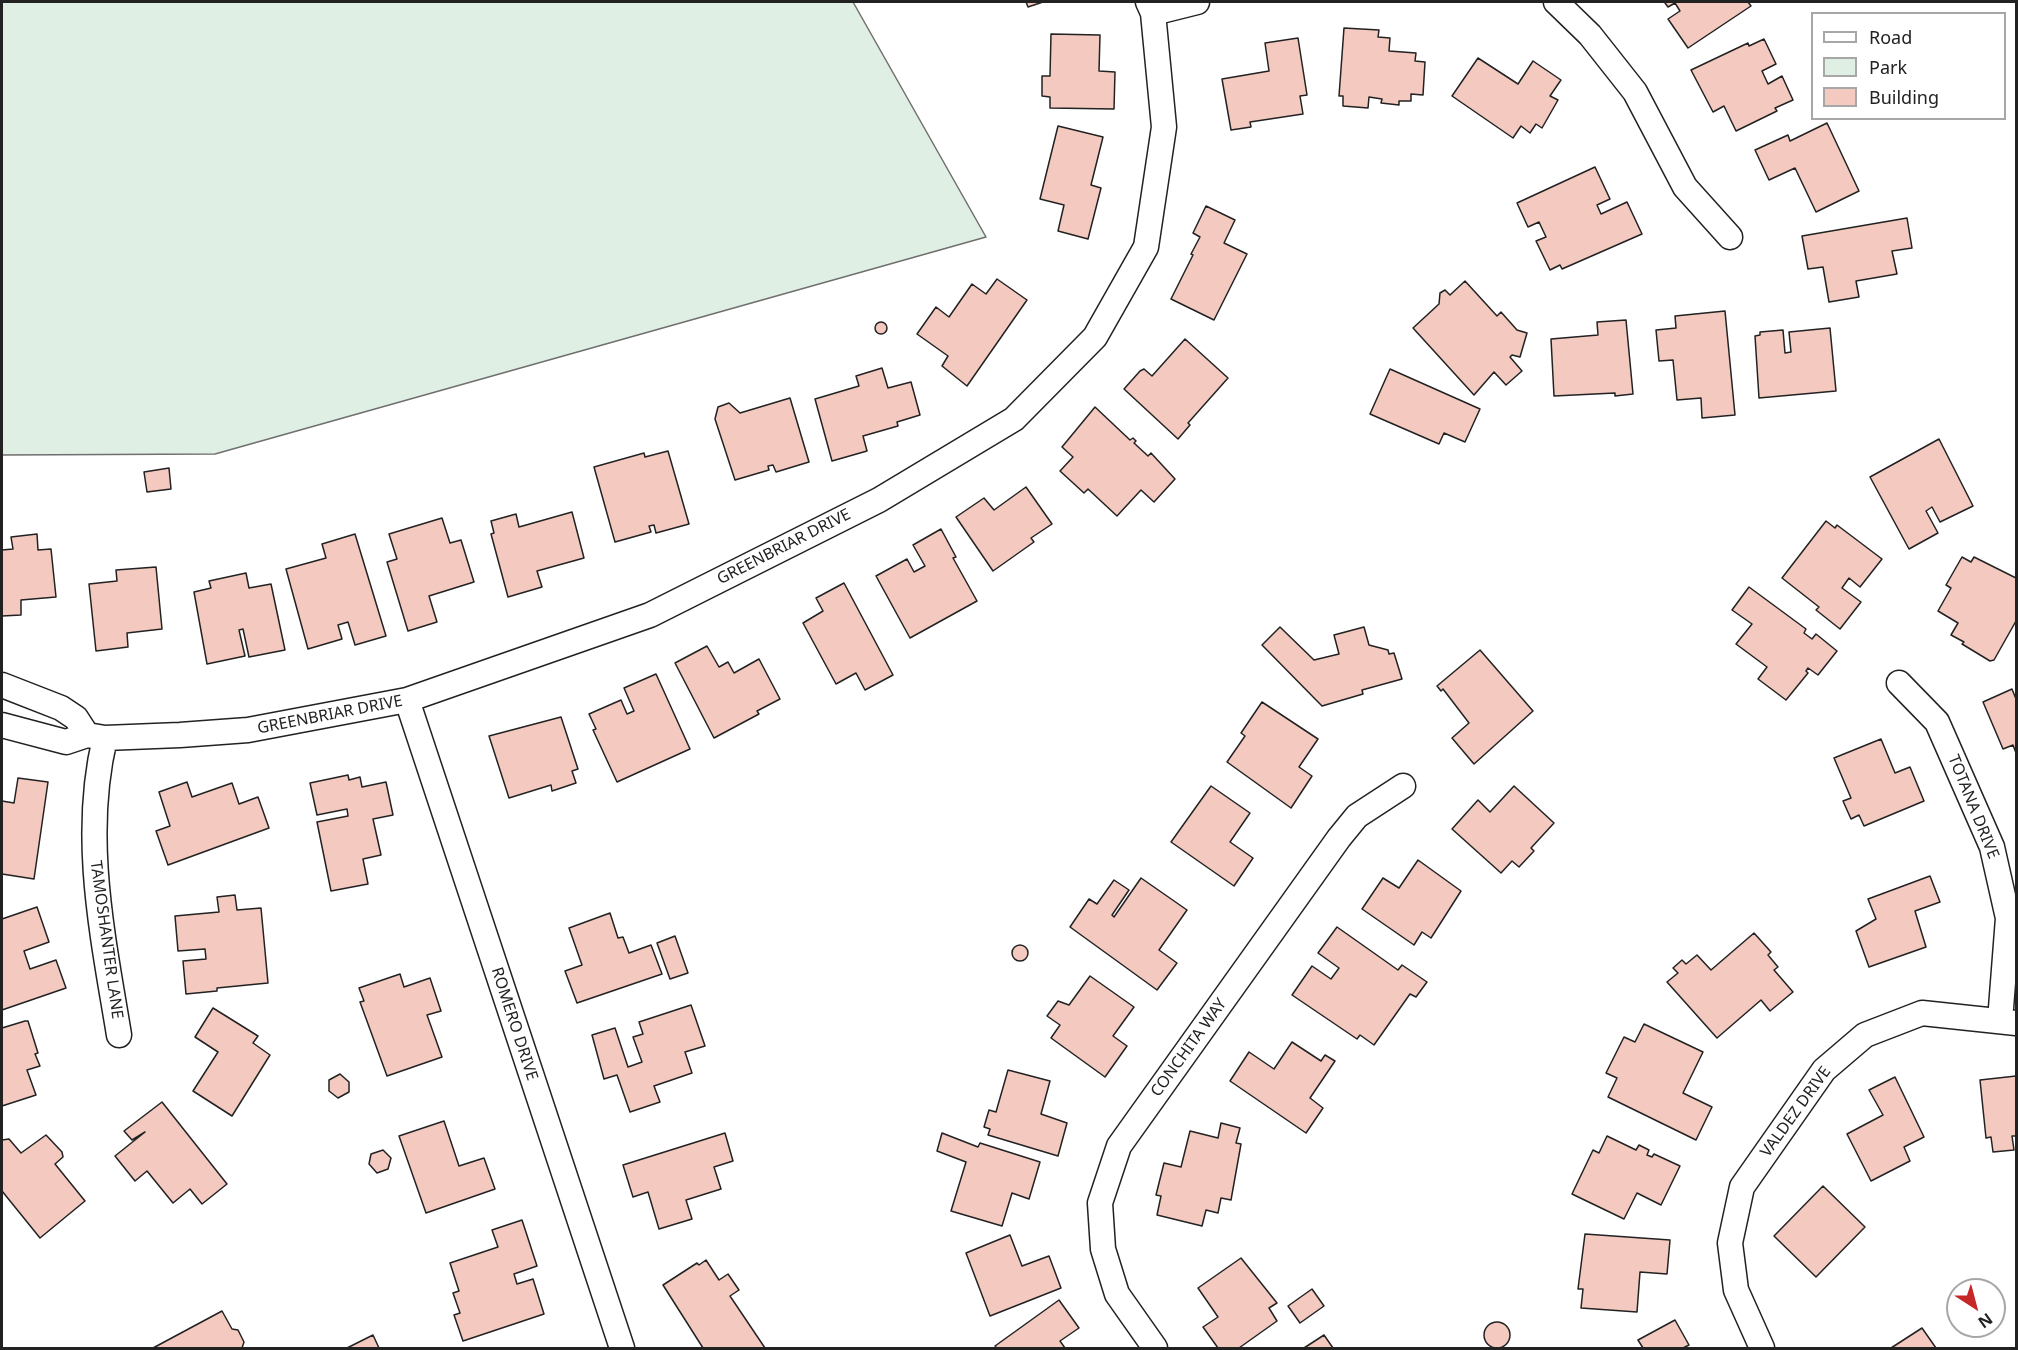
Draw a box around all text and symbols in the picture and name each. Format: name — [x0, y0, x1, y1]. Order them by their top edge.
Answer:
legend — [1811, 12, 2006, 120]
text: Road — [1869, 25, 1912, 49]
text: Park — [1869, 55, 1907, 79]
text: Building — [1869, 85, 1939, 109]
street label: GREENBRIAR DRIVE — [714, 505, 854, 589]
street label: GREENBRIAR DRIVE — [256, 692, 404, 738]
street label: TOTANA DRIVE — [1943, 752, 2003, 862]
street label: TAMOSHANTER LANE — [85, 860, 127, 1020]
street label: ROMERO DRIVE — [487, 965, 541, 1083]
street label: CONCHITA WAY — [1147, 995, 1231, 1101]
street label: VALDEZ DRIVE — [1757, 1063, 1835, 1161]
north arrow — [1946, 1278, 2006, 1338]
text: N — [1974, 1308, 1997, 1334]

